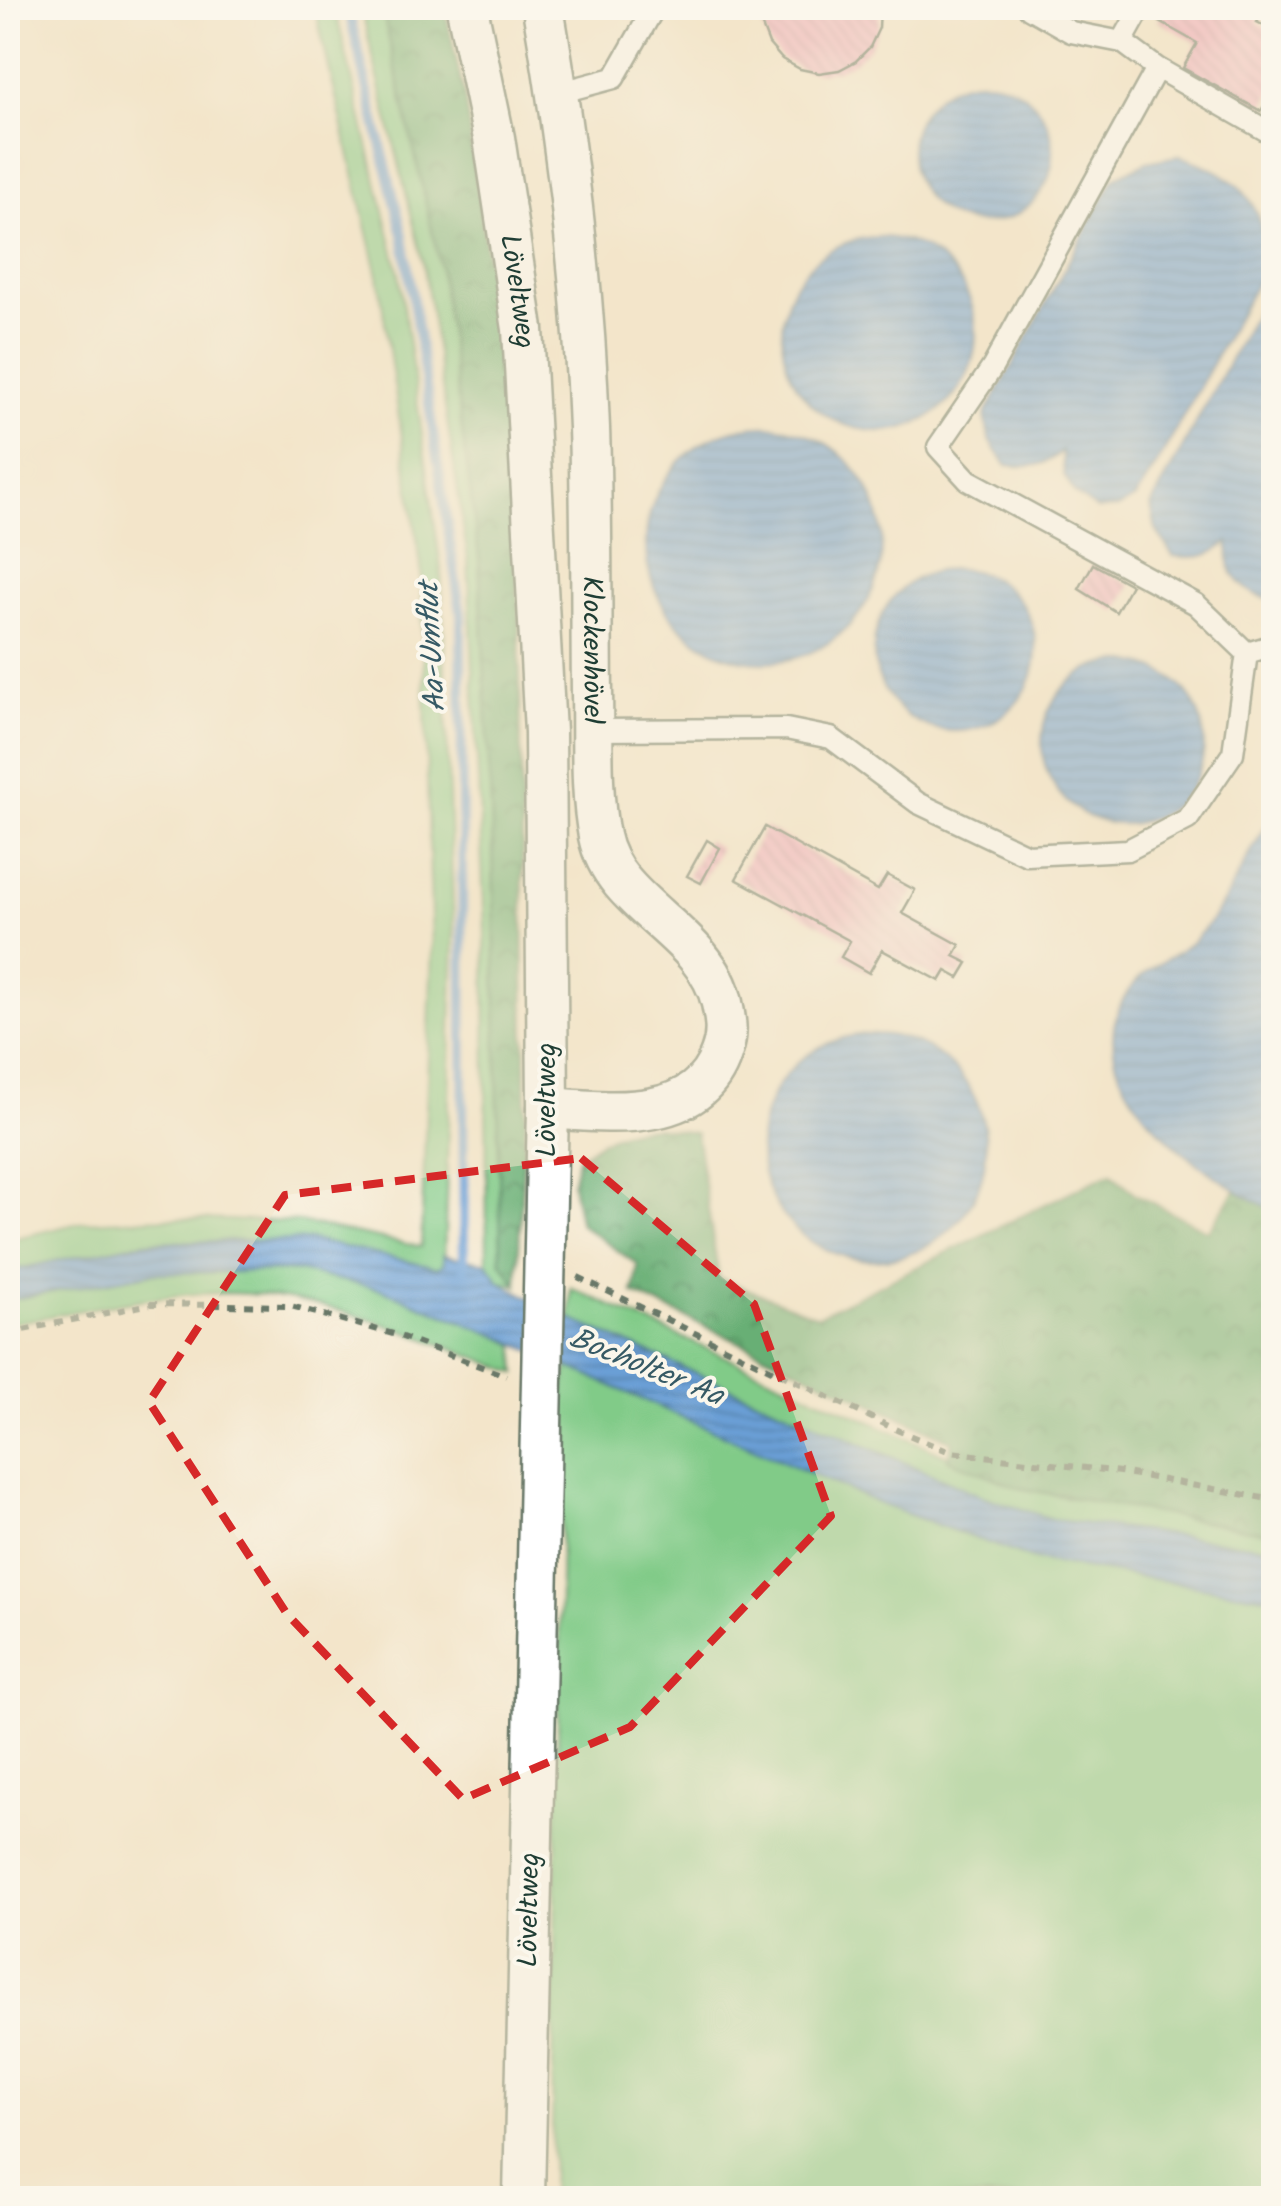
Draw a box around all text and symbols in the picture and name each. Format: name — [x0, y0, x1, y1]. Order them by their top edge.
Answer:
street label: Löveltweg — [486, 231, 547, 350]
water label: Aa-Umflut — [405, 576, 460, 713]
street label: Klockenhövel — [569, 576, 615, 724]
street label: Löveltweg — [525, 1043, 570, 1157]
water label: Bocholter Aa — [562, 1315, 732, 1421]
street label: Löveltweg — [507, 1852, 553, 1968]

